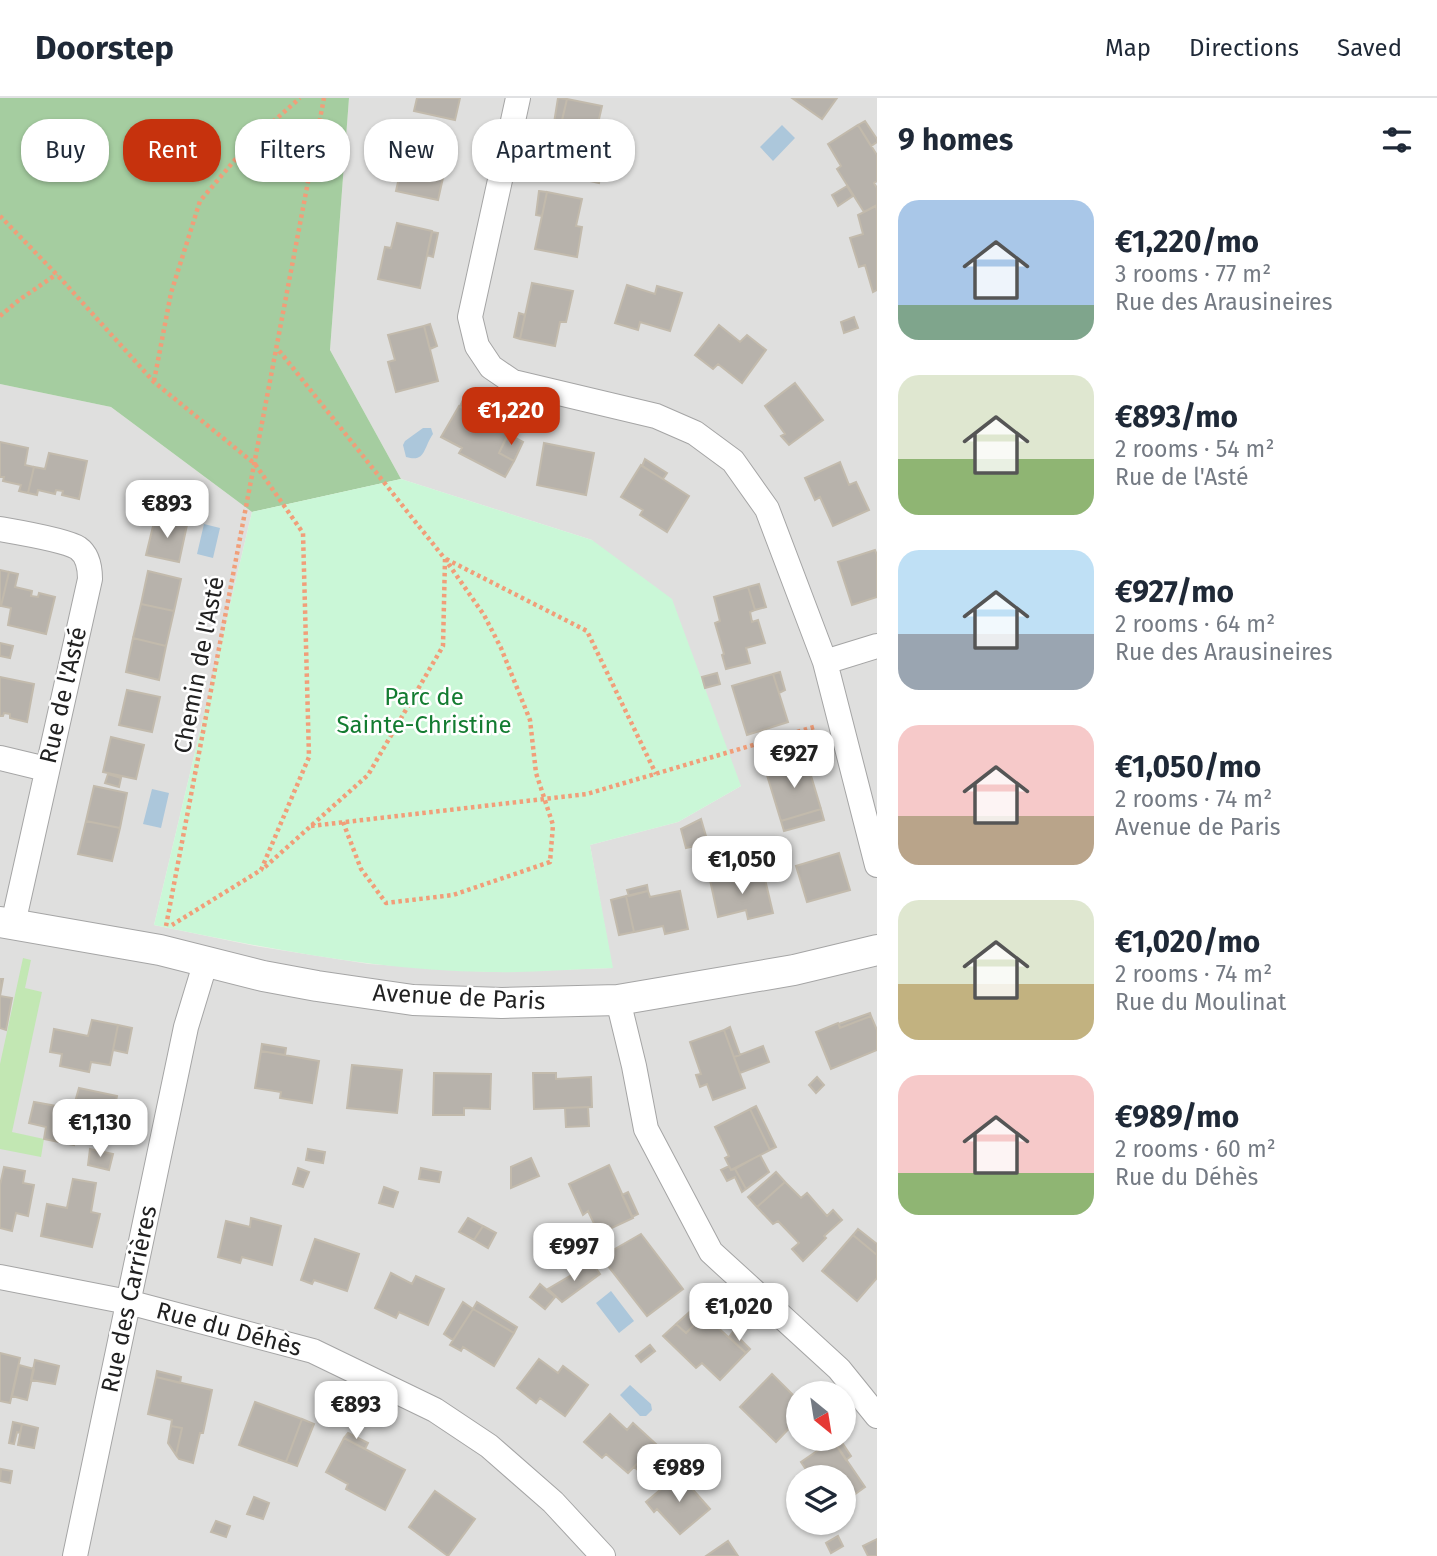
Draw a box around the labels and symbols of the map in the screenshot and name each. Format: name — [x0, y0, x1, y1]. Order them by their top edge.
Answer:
pin: €1,220 — [454, 388, 568, 447]
pin: €893 — [126, 480, 208, 540]
street label: Chemin de l'Asté — [168, 574, 230, 756]
street label: Rue de l'Asté — [34, 624, 92, 766]
park label: Parc de Sainte-Christine — [336, 683, 512, 739]
pin: €927 — [753, 730, 835, 790]
pin: €1,050 — [685, 836, 799, 896]
street label: Avenue de Paris — [372, 978, 546, 1016]
pin: €1,130 — [43, 1100, 157, 1159]
street label: Rue des Carrières — [96, 1203, 162, 1395]
pin: €997 — [533, 1224, 615, 1283]
pin: €1,020 — [682, 1284, 796, 1343]
street label: Rue du Déhès — [153, 1296, 305, 1362]
north arrow — [786, 1381, 856, 1451]
pin: €893 — [315, 1382, 397, 1441]
pin: €989 — [638, 1444, 720, 1504]

